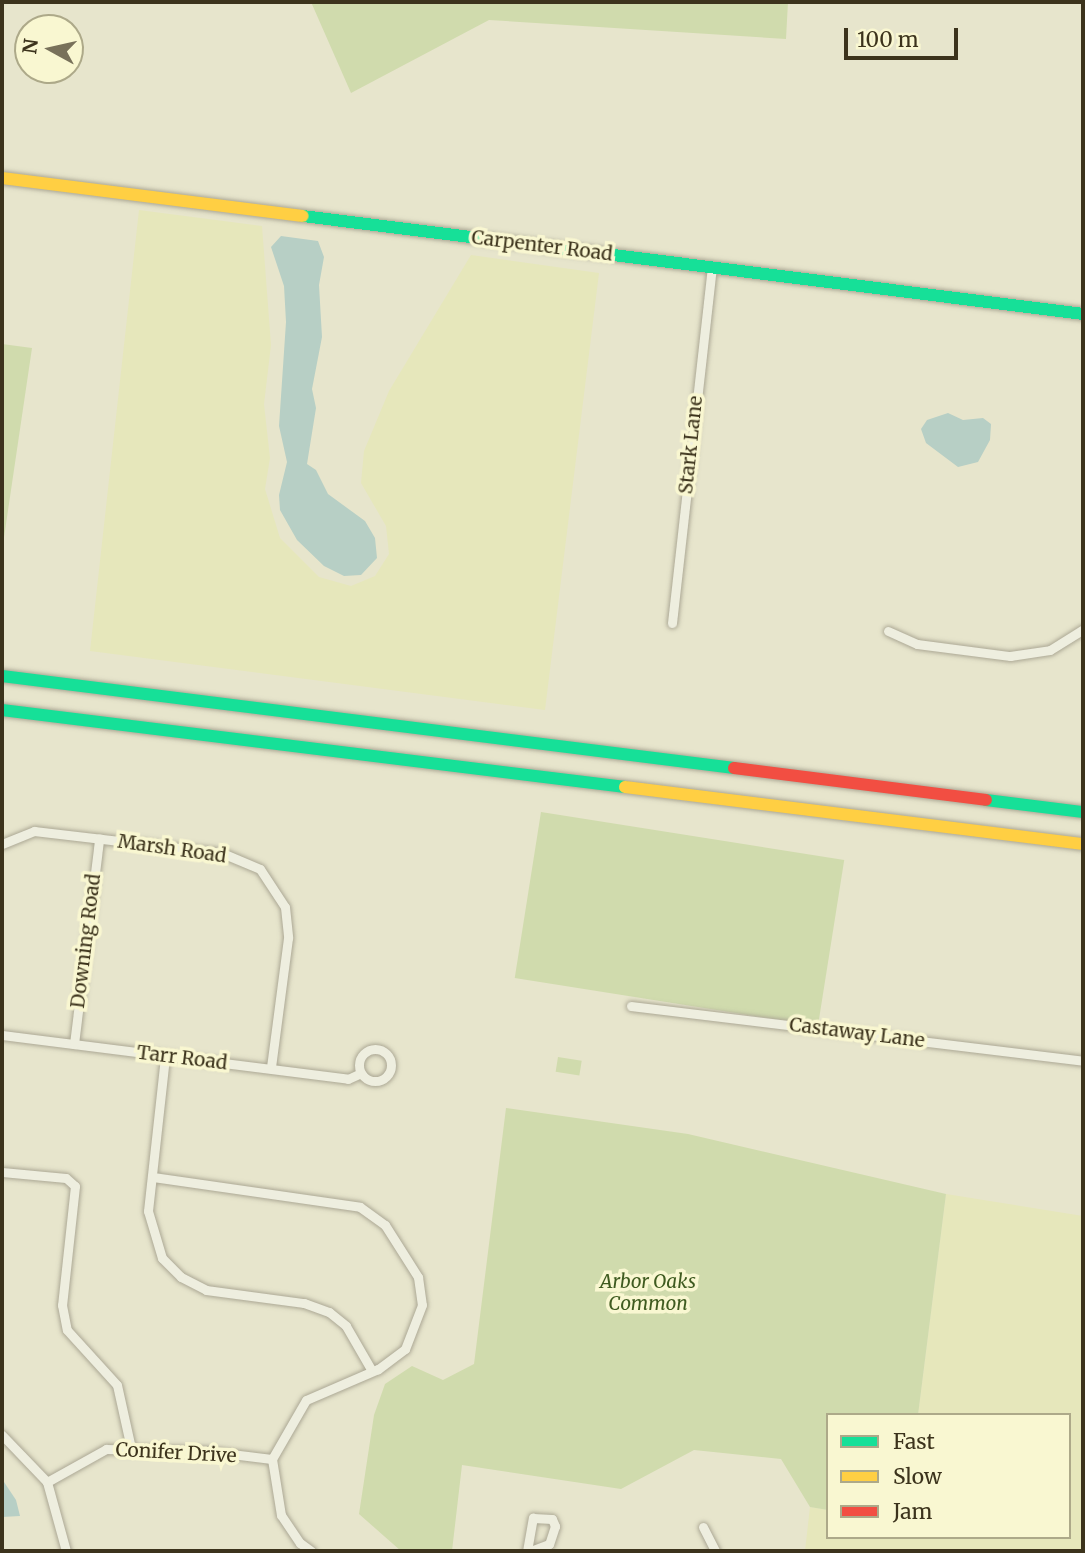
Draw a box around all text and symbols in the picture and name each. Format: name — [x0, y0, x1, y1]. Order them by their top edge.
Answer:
north arrow — [14, 14, 84, 84]
scale bar — [847, 14, 961, 58]
text: 100 m — [857, 26, 919, 53]
text: N — [17, 37, 43, 55]
street label: Carpenter Road — [470, 226, 614, 266]
street label: Stark Lane — [675, 395, 707, 495]
street label: Marsh Road — [116, 830, 228, 868]
street label: Downing Road — [66, 872, 106, 1010]
street label: Castaway Lane — [788, 1013, 926, 1053]
street label: Tarr Road — [136, 1041, 228, 1075]
park label: Arbor Oaks Common — [600, 1271, 696, 1315]
legend — [826, 1413, 1071, 1539]
text: Fast — [893, 1428, 935, 1455]
street label: Conifer Drive — [115, 1438, 237, 1468]
text: Slow — [893, 1463, 942, 1490]
text: Jam — [893, 1498, 932, 1525]

